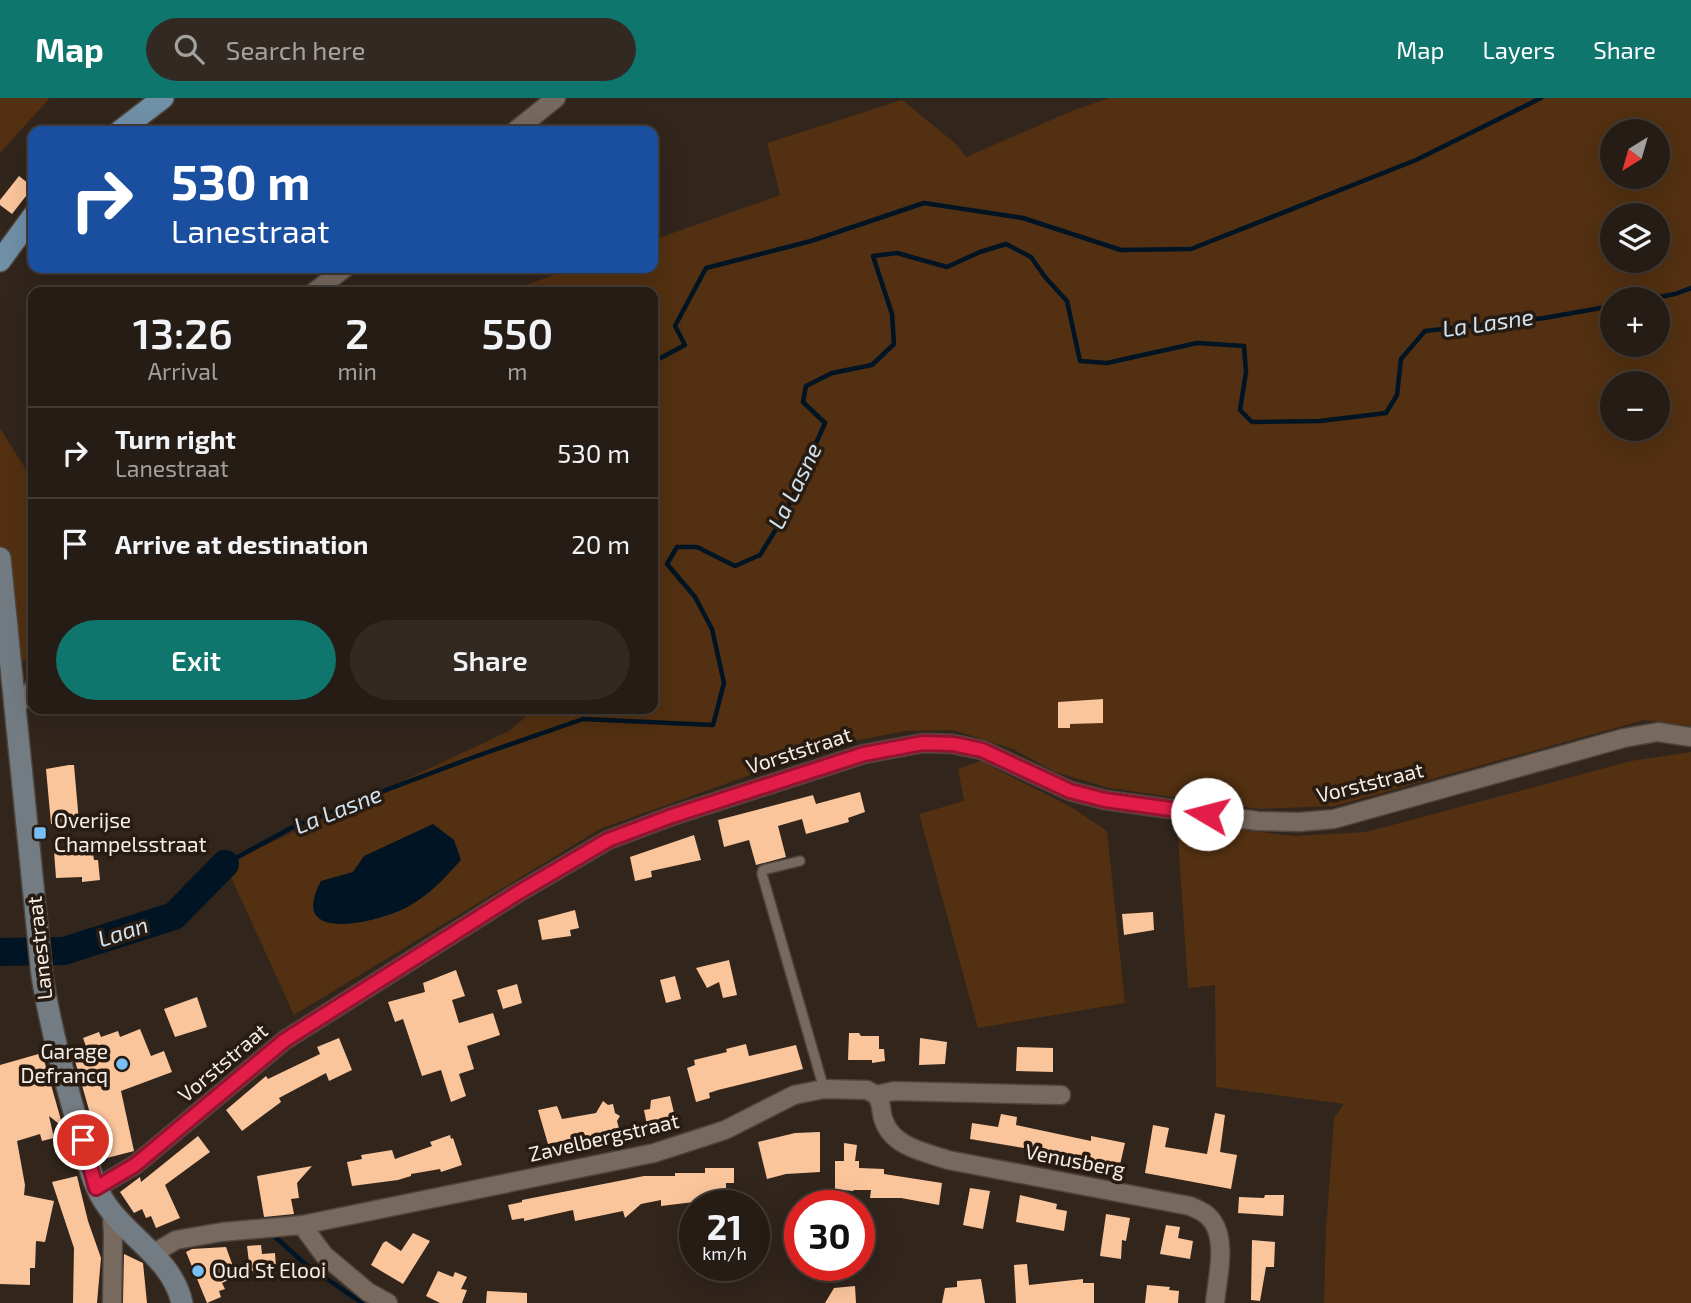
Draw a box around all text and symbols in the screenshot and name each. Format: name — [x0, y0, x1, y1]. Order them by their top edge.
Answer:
search box — [146, 18, 636, 81]
text: Map — [35, 29, 104, 69]
icon: search — [170, 30, 208, 68]
text: Search here — [226, 34, 365, 65]
text: Map — [1396, 35, 1444, 64]
text: Layers — [1482, 35, 1555, 64]
text: Share — [1593, 35, 1656, 64]
north arrow — [1600, 119, 1670, 189]
map controls — [1600, 119, 1670, 441]
text: 530 m — [171, 151, 311, 210]
icon: right — [56, 154, 147, 245]
button: layers — [1600, 203, 1670, 273]
text: Lanestraat — [171, 211, 329, 249]
button: + — [1600, 287, 1670, 357]
water label: La Lasne — [1440, 302, 1535, 342]
text: 13:26 — [133, 307, 233, 357]
text: 2 — [345, 307, 369, 357]
text: 550 — [481, 307, 553, 357]
text: Arrival — [148, 357, 218, 385]
text: min — [338, 357, 377, 385]
text: m — [507, 357, 527, 385]
button: − — [1600, 371, 1670, 441]
text: Turn right — [115, 423, 236, 454]
icon: right — [56, 434, 94, 472]
text: 530 m — [557, 437, 630, 468]
water label: La Lasne — [761, 438, 827, 533]
text: Lanestraat — [115, 454, 229, 482]
icon: arrive — [56, 525, 94, 563]
text: Arrive at destination — [115, 528, 368, 559]
text: 20 m — [571, 528, 630, 559]
button: Exit — [56, 620, 336, 700]
button: Share — [350, 620, 630, 700]
street label: Vorststraat — [743, 721, 854, 778]
street label: Vorststraat — [1314, 756, 1426, 807]
position arrow — [1170, 777, 1244, 851]
water label: La Lasne — [290, 779, 386, 839]
place label: Overijse Champelsstraat — [54, 807, 207, 856]
marker: Overijse Champelsstraat — [32, 825, 48, 841]
street label: Lanestraat — [21, 895, 56, 1001]
water label: Laan — [94, 910, 151, 952]
street label: Vorststraat — [172, 1017, 272, 1107]
place label: Garage Defrancq — [21, 1038, 108, 1087]
marker: Garage Defrancq — [114, 1056, 130, 1072]
street label: Zavelbergstraat — [526, 1107, 681, 1166]
pin — [53, 1110, 113, 1170]
icon: arrive — [64, 1121, 102, 1159]
street label: Venusberg — [1023, 1138, 1128, 1182]
speed limit sign: 30 — [784, 1190, 875, 1281]
text: 21 — [707, 1205, 742, 1247]
text: km/h — [702, 1242, 747, 1264]
place label: Oud St Elooi — [212, 1257, 326, 1282]
marker: Oud St Elooi — [190, 1263, 206, 1279]

